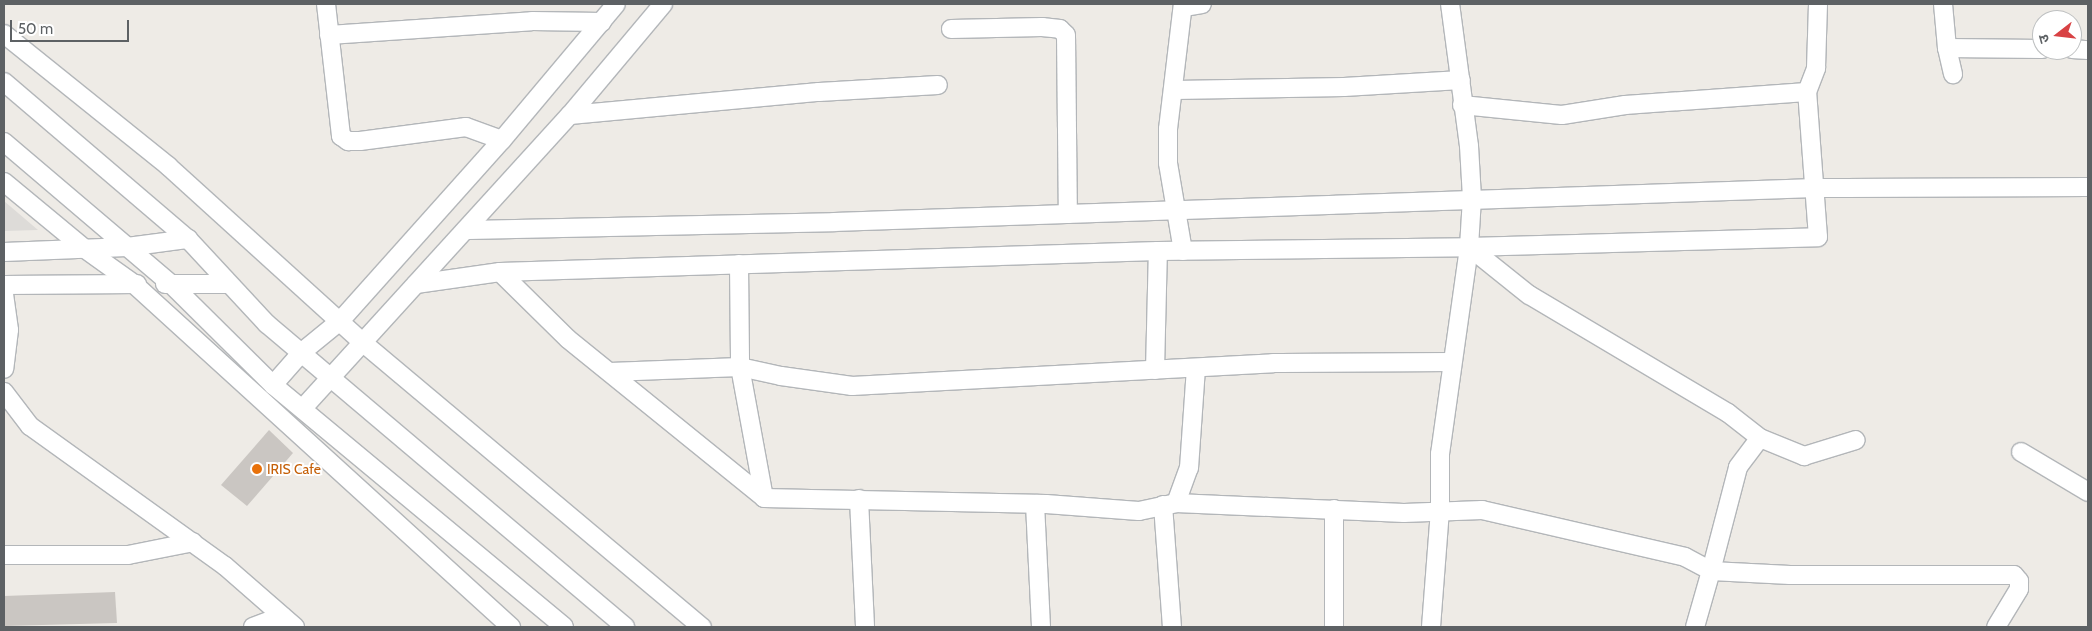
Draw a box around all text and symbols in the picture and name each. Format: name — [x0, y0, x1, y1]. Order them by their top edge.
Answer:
scale bar — [12, 10, 131, 42]
north arrow — [2032, 10, 2082, 60]
text: 50 m — [18, 20, 53, 38]
text: उ — [2034, 32, 2053, 45]
place label: IRIS Cafe — [267, 461, 321, 477]
marker: IRIS Cafe — [251, 463, 263, 475]

